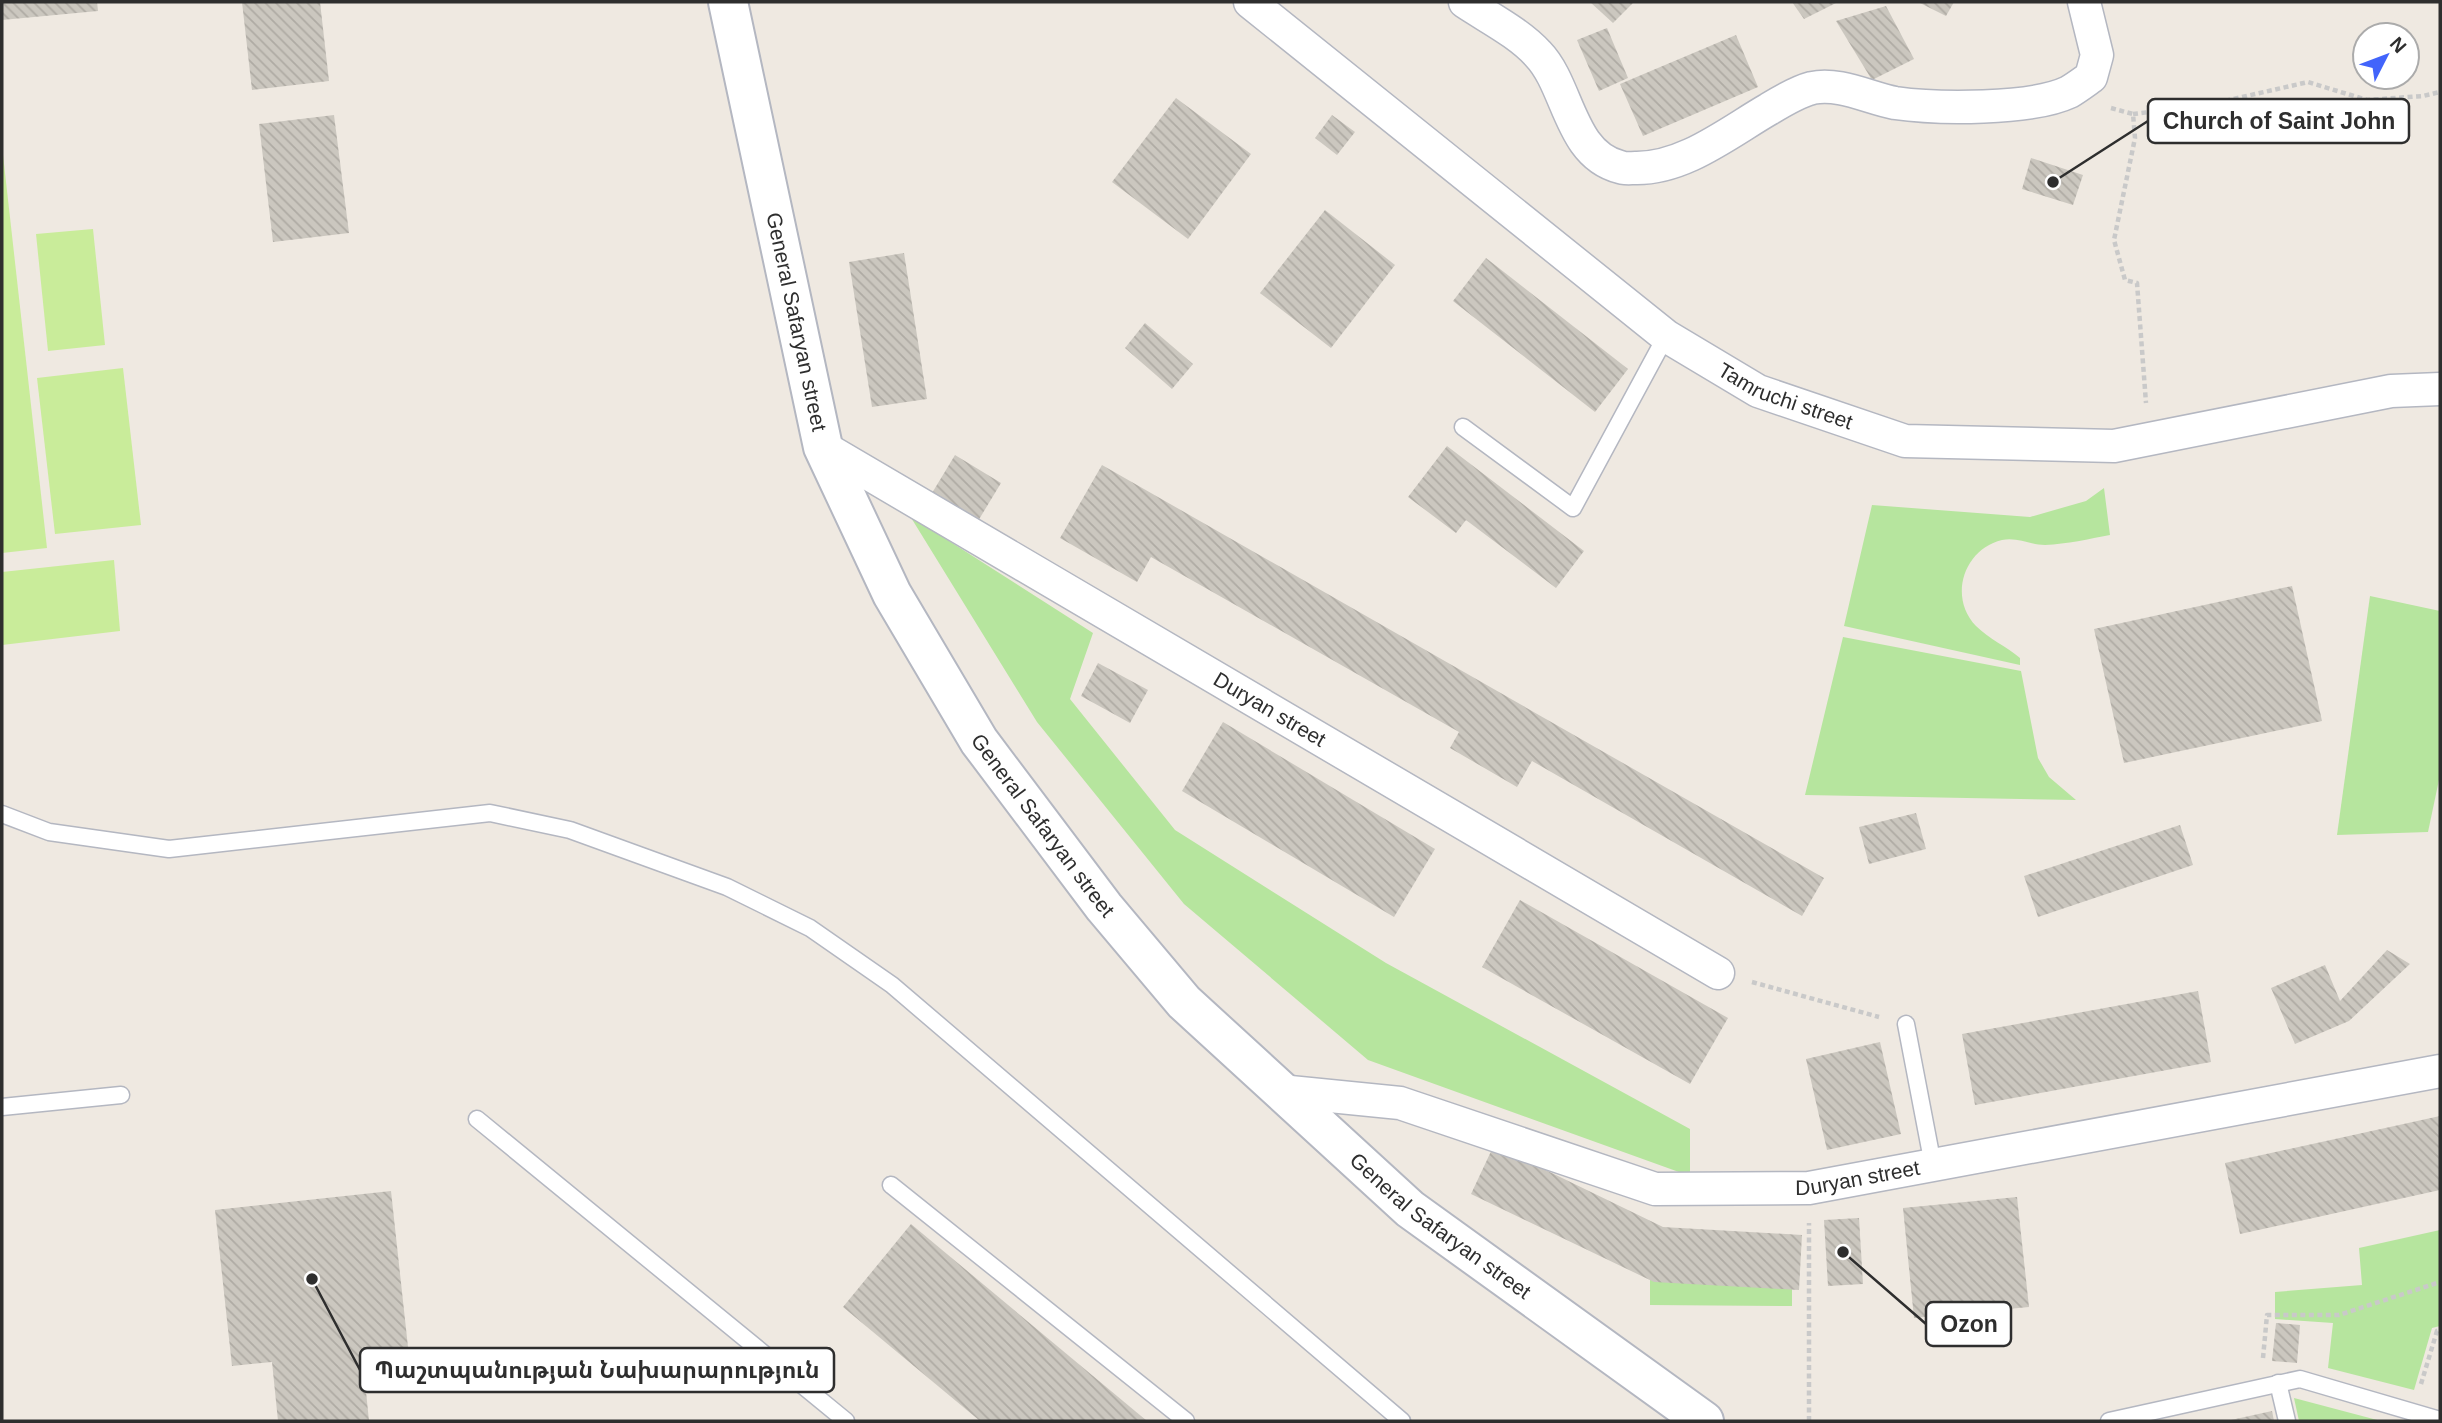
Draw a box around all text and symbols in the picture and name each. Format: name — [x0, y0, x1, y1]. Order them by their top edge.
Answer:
north arrow — [2351, 21, 2421, 91]
text: N — [2386, 33, 2411, 57]
callout: Church of Saint John — [2148, 99, 2409, 143]
text: Church of Saint John — [2163, 108, 2395, 134]
street label: General Safaryan street — [762, 210, 831, 433]
street label: Tamruchi street — [1714, 358, 1856, 433]
street label: Duryan street — [1210, 667, 1330, 751]
street label: General Safaryan street — [967, 729, 1119, 921]
street label: General Safaryan street — [1346, 1148, 1535, 1303]
street label: Duryan street — [1795, 1156, 1922, 1199]
callout: Ozon — [1926, 1302, 2011, 1346]
text: Ozon — [1940, 1311, 1998, 1337]
callout: Պաշտպանության Նախարարություն — [360, 1348, 834, 1392]
text: Պաշտպանության Նախարարություն — [374, 1357, 820, 1384]

